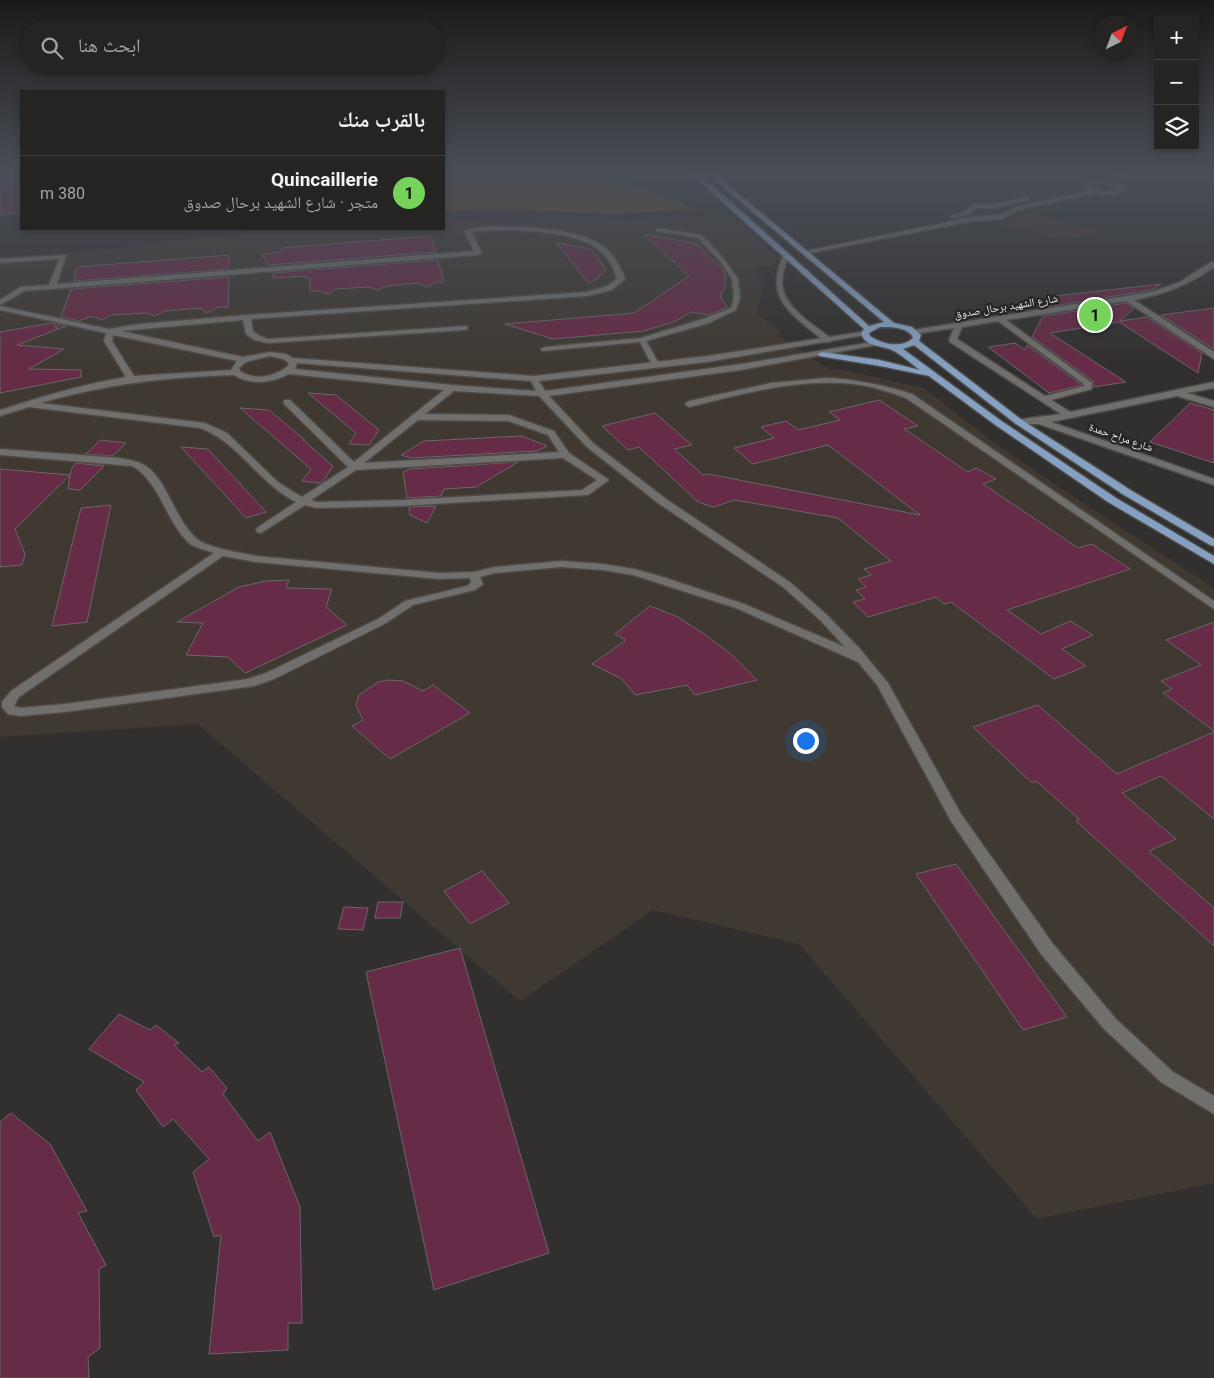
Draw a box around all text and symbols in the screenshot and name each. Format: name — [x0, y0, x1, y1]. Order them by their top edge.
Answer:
north arrow — [1094, 15, 1139, 60]
map controls — [1154, 15, 1199, 150]
button: + — [1154, 15, 1199, 60]
search box — [20, 20, 445, 75]
icon: search — [38, 34, 66, 62]
text: ابحث هنا — [78, 34, 141, 57]
button: − — [1154, 60, 1199, 105]
button: layers — [1154, 105, 1199, 150]
text: بالقرب منك — [338, 108, 425, 132]
text: Quincaillerie — [271, 168, 378, 191]
text: 380 m — [40, 184, 85, 203]
text: 1 — [404, 184, 414, 203]
text: متجر · شارع الشهيد برحال صدوق — [184, 193, 378, 212]
street label: شارع الشهيد برحال صدوق — [953, 292, 1059, 321]
pin: 1 — [1079, 296, 1111, 334]
street label: شارع مراح حمدة — [1087, 420, 1154, 454]
your location — [793, 728, 819, 754]

